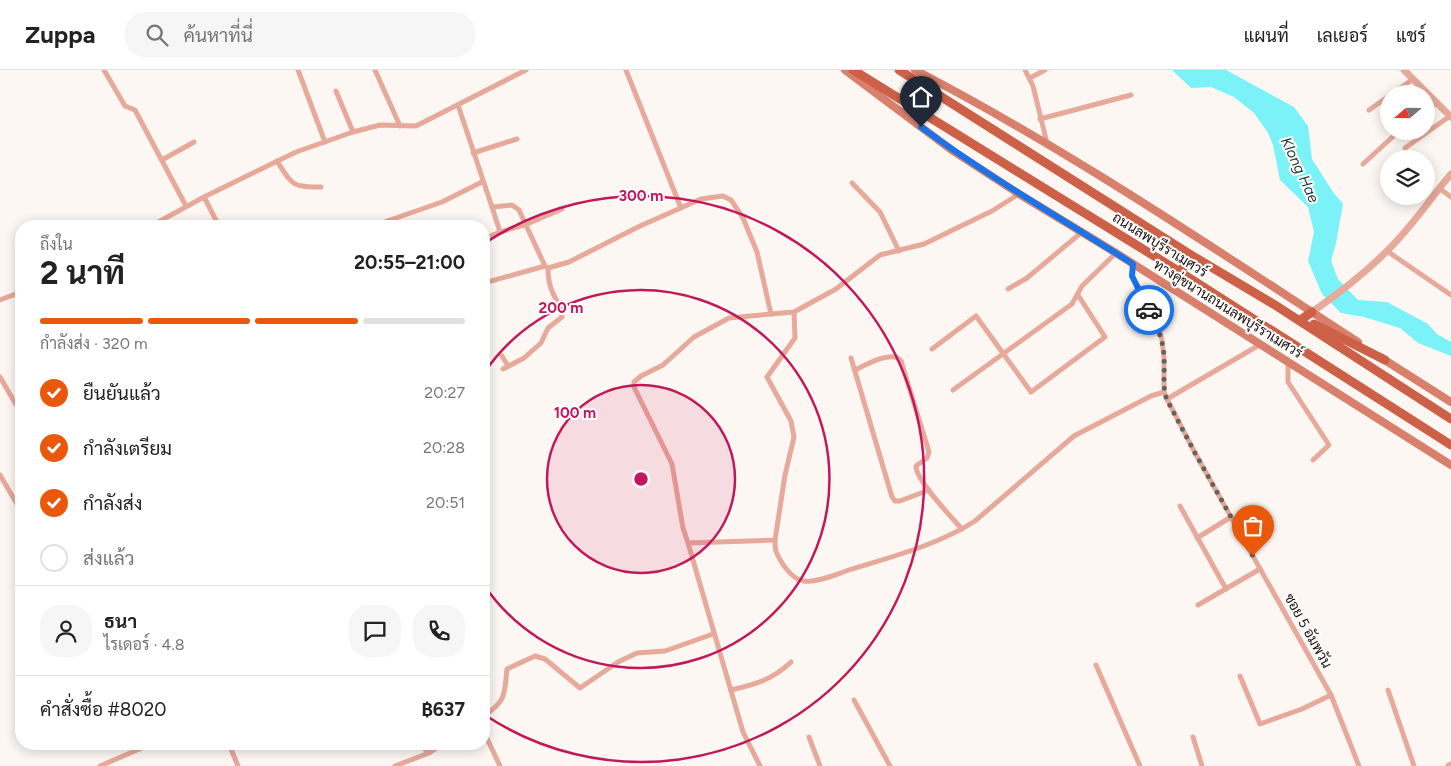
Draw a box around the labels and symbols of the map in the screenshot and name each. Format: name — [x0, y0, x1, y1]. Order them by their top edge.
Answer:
pin — [900, 76, 942, 127]
north arrow — [1380, 85, 1435, 140]
water label: Klong Hae — [1277, 134, 1323, 206]
text: 300 m — [619, 187, 663, 205]
street label: ถนนลพบุรีราเมศวร์ — [1109, 208, 1211, 282]
street label: ทางคู่ขนานถนนลพบุรีราเมศวร์ — [1150, 255, 1306, 363]
courier — [1124, 285, 1174, 335]
text: 200 m — [539, 299, 583, 317]
text: 100 m — [554, 404, 596, 422]
centre of rings — [632, 470, 650, 488]
pin — [1232, 505, 1274, 556]
street label: ซอย 5 อัมพวัน — [1280, 591, 1336, 671]

